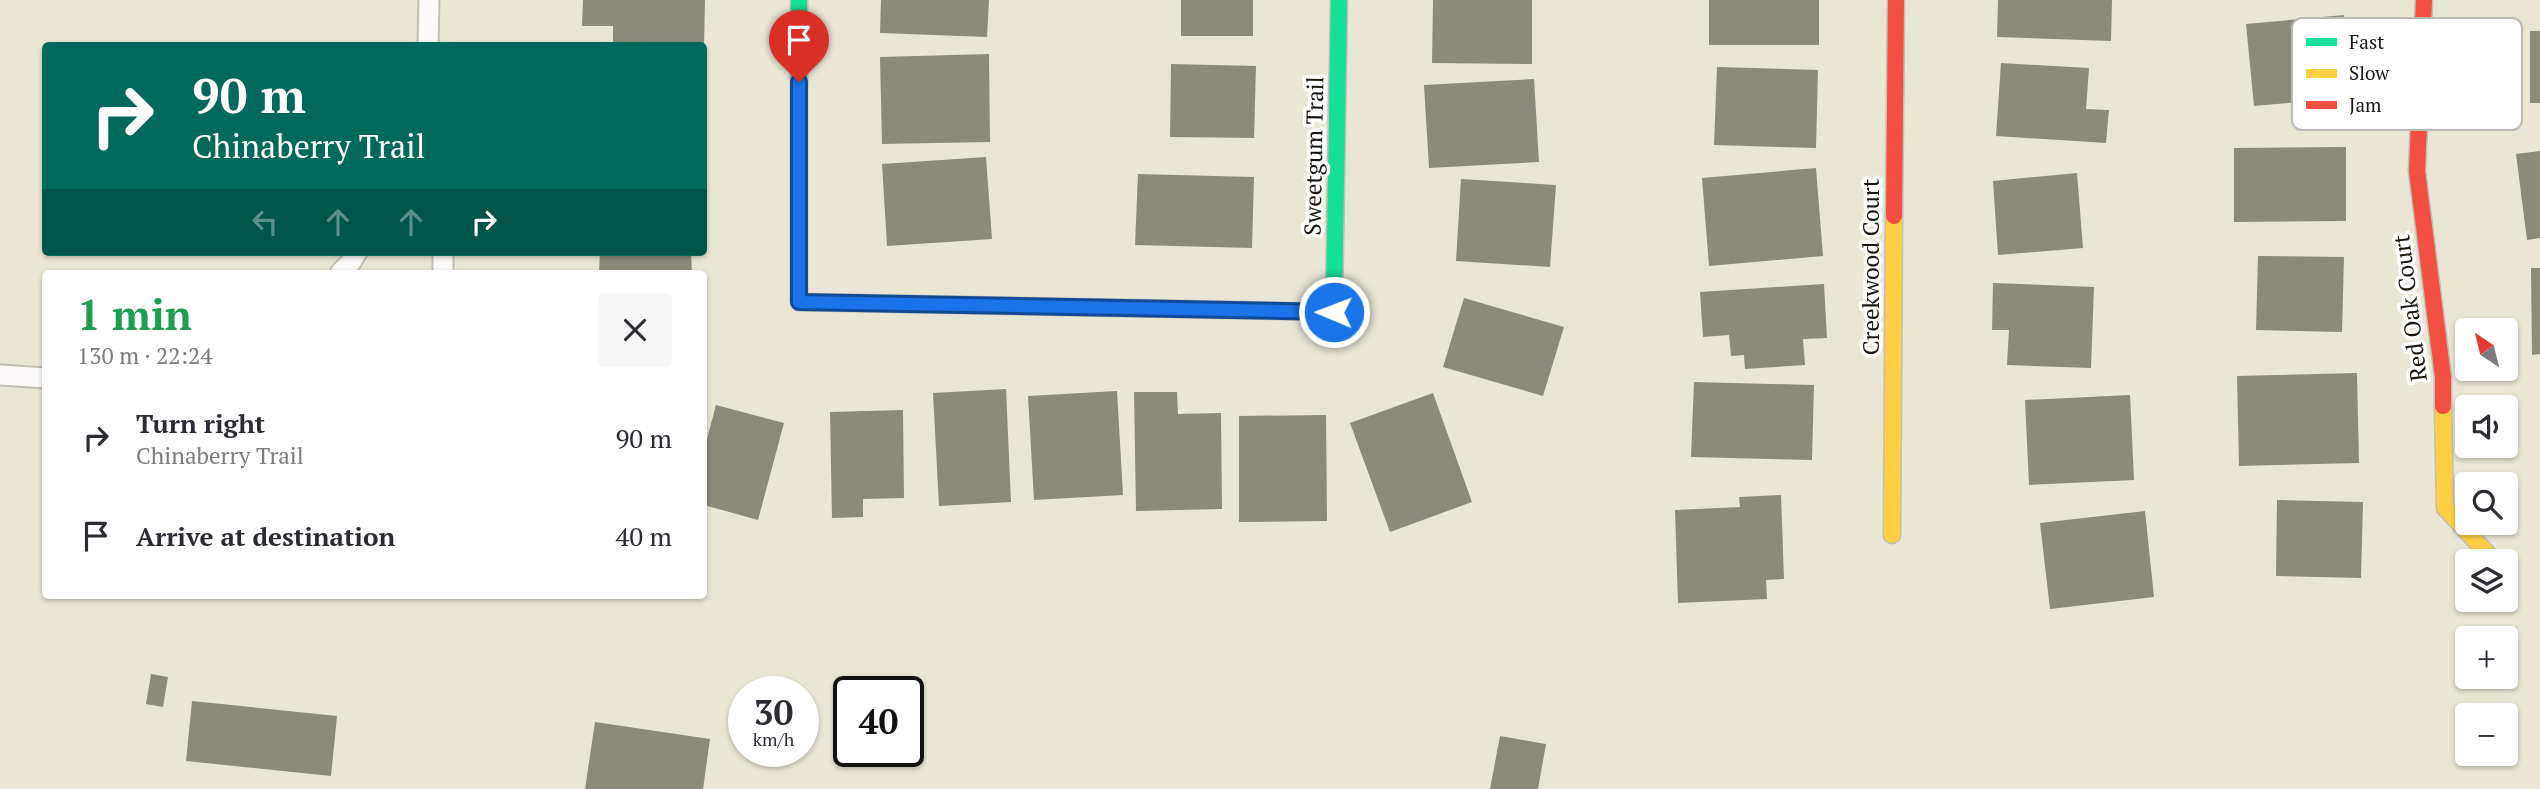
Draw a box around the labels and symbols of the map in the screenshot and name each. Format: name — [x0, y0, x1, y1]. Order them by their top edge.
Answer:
pin — [769, 10, 829, 82]
legend — [2292, 18, 2522, 130]
text: Fast — [2349, 29, 2384, 54]
text: Slow — [2349, 60, 2390, 85]
street label: Sweetgum Trail — [1297, 76, 1330, 236]
text: Jam — [2349, 92, 2382, 117]
street label: Creekwood Court — [1855, 178, 1886, 355]
street label: Red Oak Court — [2385, 232, 2434, 383]
position arrow — [1297, 275, 1371, 349]
north arrow — [2455, 318, 2518, 382]
speed limit sign: 40 — [833, 676, 924, 767]

